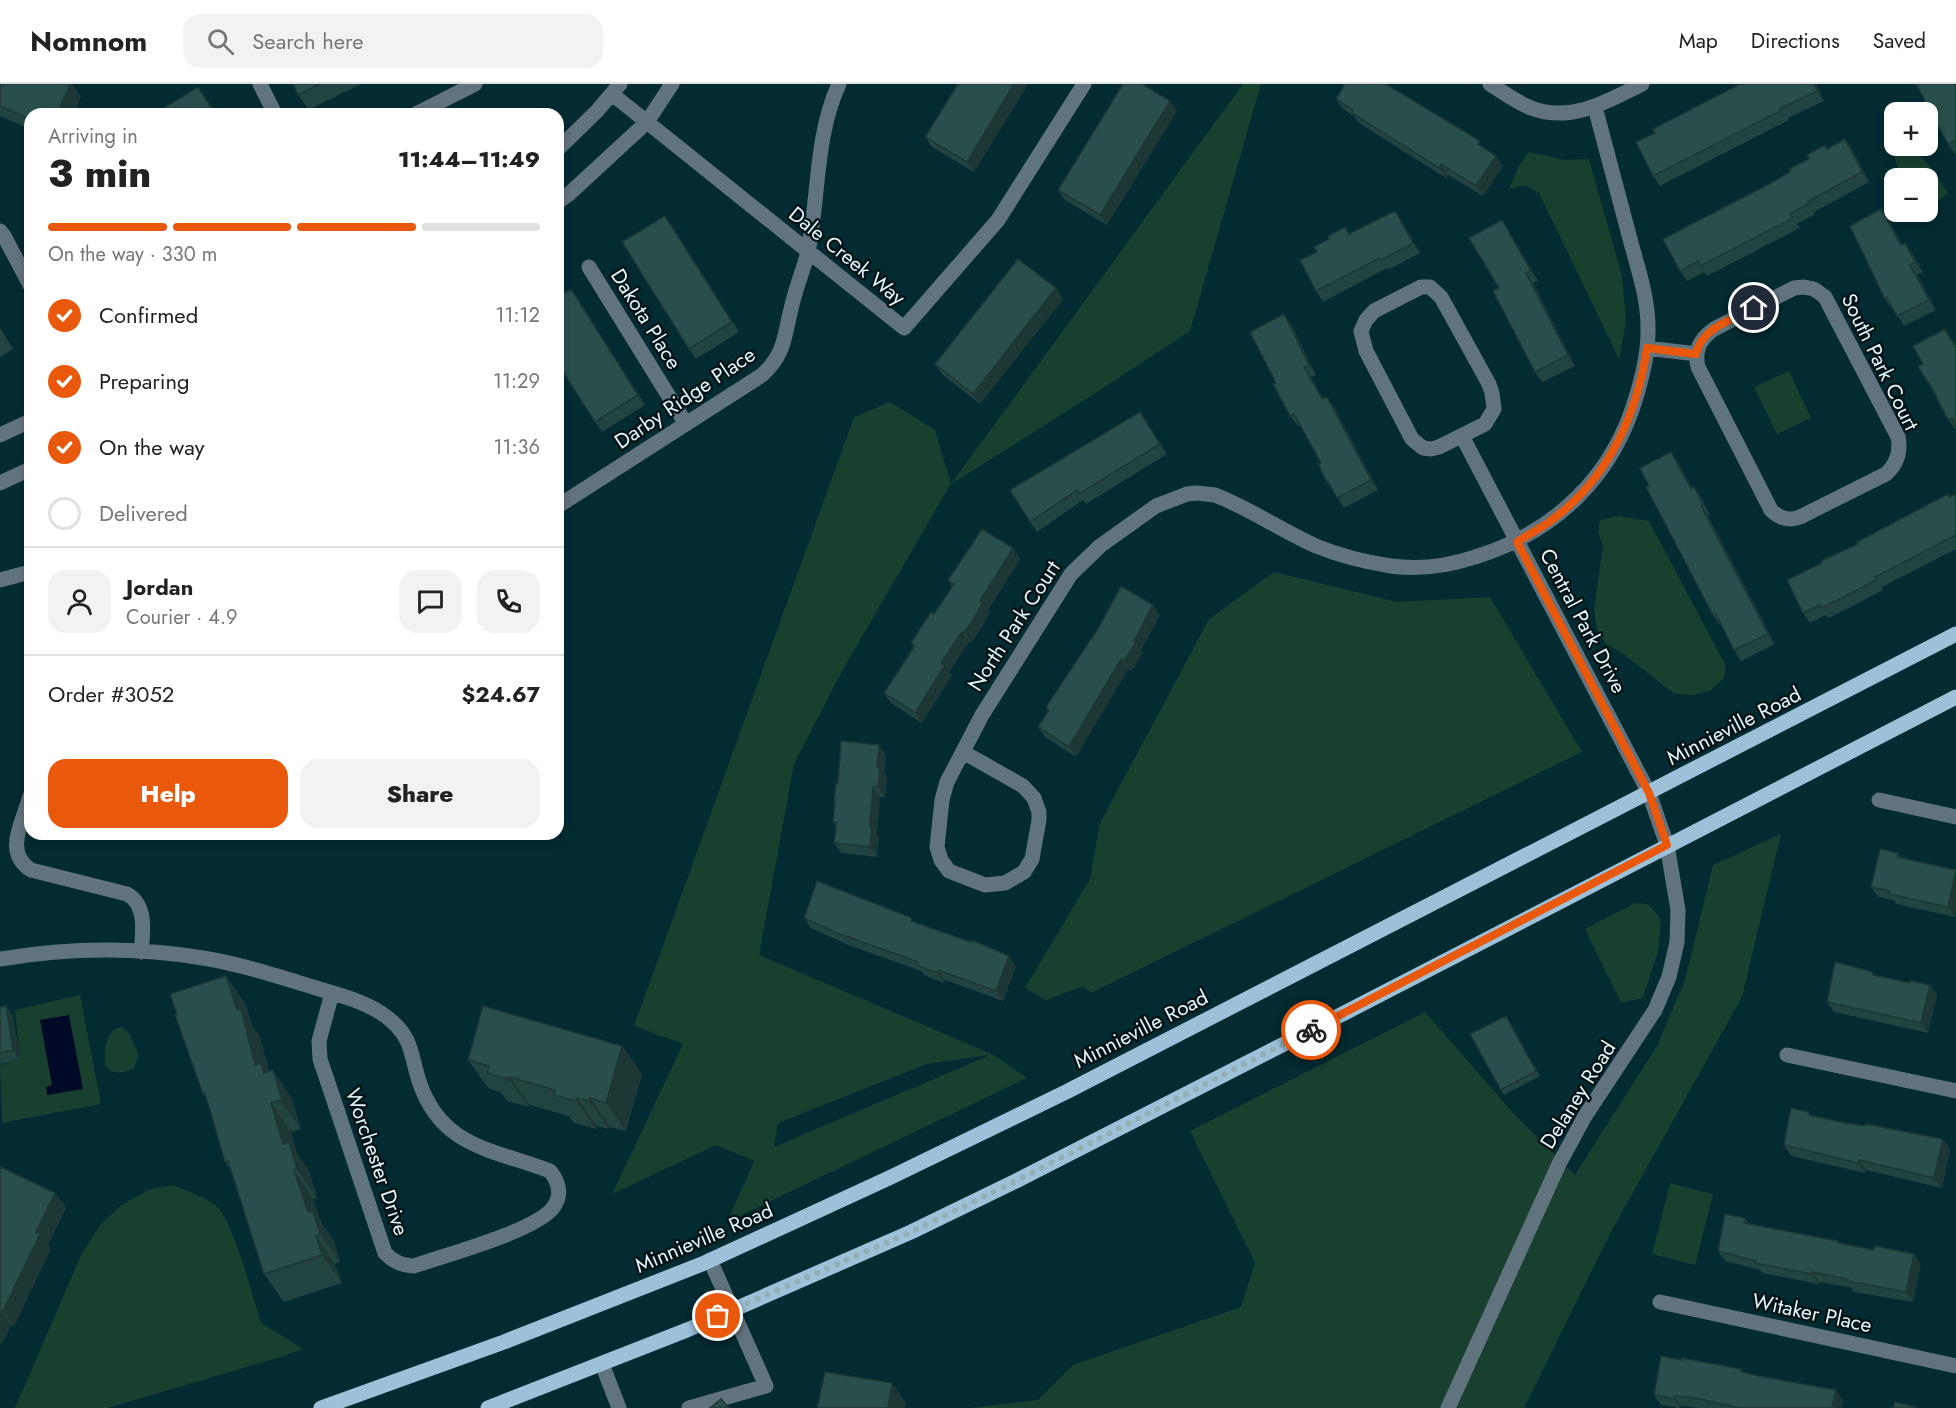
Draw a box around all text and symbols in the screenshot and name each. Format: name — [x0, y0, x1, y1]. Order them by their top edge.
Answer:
search box — [183, 14, 603, 68]
text: Nomnom — [30, 21, 147, 62]
icon: search — [204, 25, 237, 58]
text: Search here — [252, 25, 364, 57]
text: Map — [1679, 26, 1718, 56]
text: Directions — [1751, 26, 1840, 56]
text: Saved — [1873, 26, 1926, 56]
map controls — [1884, 102, 1938, 222]
button: + — [1884, 102, 1938, 156]
text: Arriving in — [48, 122, 138, 151]
text: 11:44–11:49 — [398, 143, 540, 175]
text: 3 min — [48, 145, 151, 202]
button: − — [1884, 168, 1938, 222]
street label: Dale Creek Way — [782, 199, 912, 313]
text: On the way · 330 m — [48, 240, 217, 269]
street label: Dakota Place — [603, 263, 689, 375]
pin — [1728, 282, 1779, 333]
street label: South Park Court — [1834, 288, 1926, 436]
icon: home — [1737, 291, 1770, 324]
icon: check — [48, 299, 81, 332]
text: Confirmed — [99, 299, 198, 331]
text: 11:12 — [496, 301, 540, 330]
street label: Darby Ridge Place — [608, 340, 762, 456]
icon: check — [48, 365, 81, 398]
text: Preparing — [99, 365, 190, 397]
text: 11:29 — [493, 367, 540, 396]
icon: check — [48, 431, 81, 464]
text: On the way — [99, 431, 204, 463]
text: 11:36 — [494, 433, 540, 462]
text: Delivered — [99, 497, 188, 529]
street label: Central Park Drive — [1532, 543, 1634, 699]
street label: North Park Court — [961, 555, 1067, 697]
button: person — [48, 570, 111, 633]
button: chat — [399, 570, 462, 633]
button: phone — [477, 570, 540, 633]
text: Jordan — [126, 571, 193, 603]
text: Courier · 4.9 — [126, 603, 238, 632]
text: Order #3052 — [48, 678, 174, 710]
text: $24.67 — [461, 678, 540, 710]
street label: Minnieville Road — [1662, 679, 1806, 773]
button: Help — [48, 759, 288, 828]
button: Share — [300, 759, 540, 828]
street label: Minnieville Road — [1069, 982, 1213, 1076]
courier — [1281, 1000, 1341, 1060]
icon: bike — [1295, 1014, 1328, 1047]
street label: Delaney Road — [1533, 1035, 1623, 1155]
street label: Worchester Drive — [338, 1084, 416, 1240]
street label: Minnieville Road — [630, 1195, 778, 1281]
street label: Witaker Place — [1749, 1286, 1875, 1340]
pin — [692, 1290, 743, 1341]
icon: bag — [701, 1299, 734, 1332]

